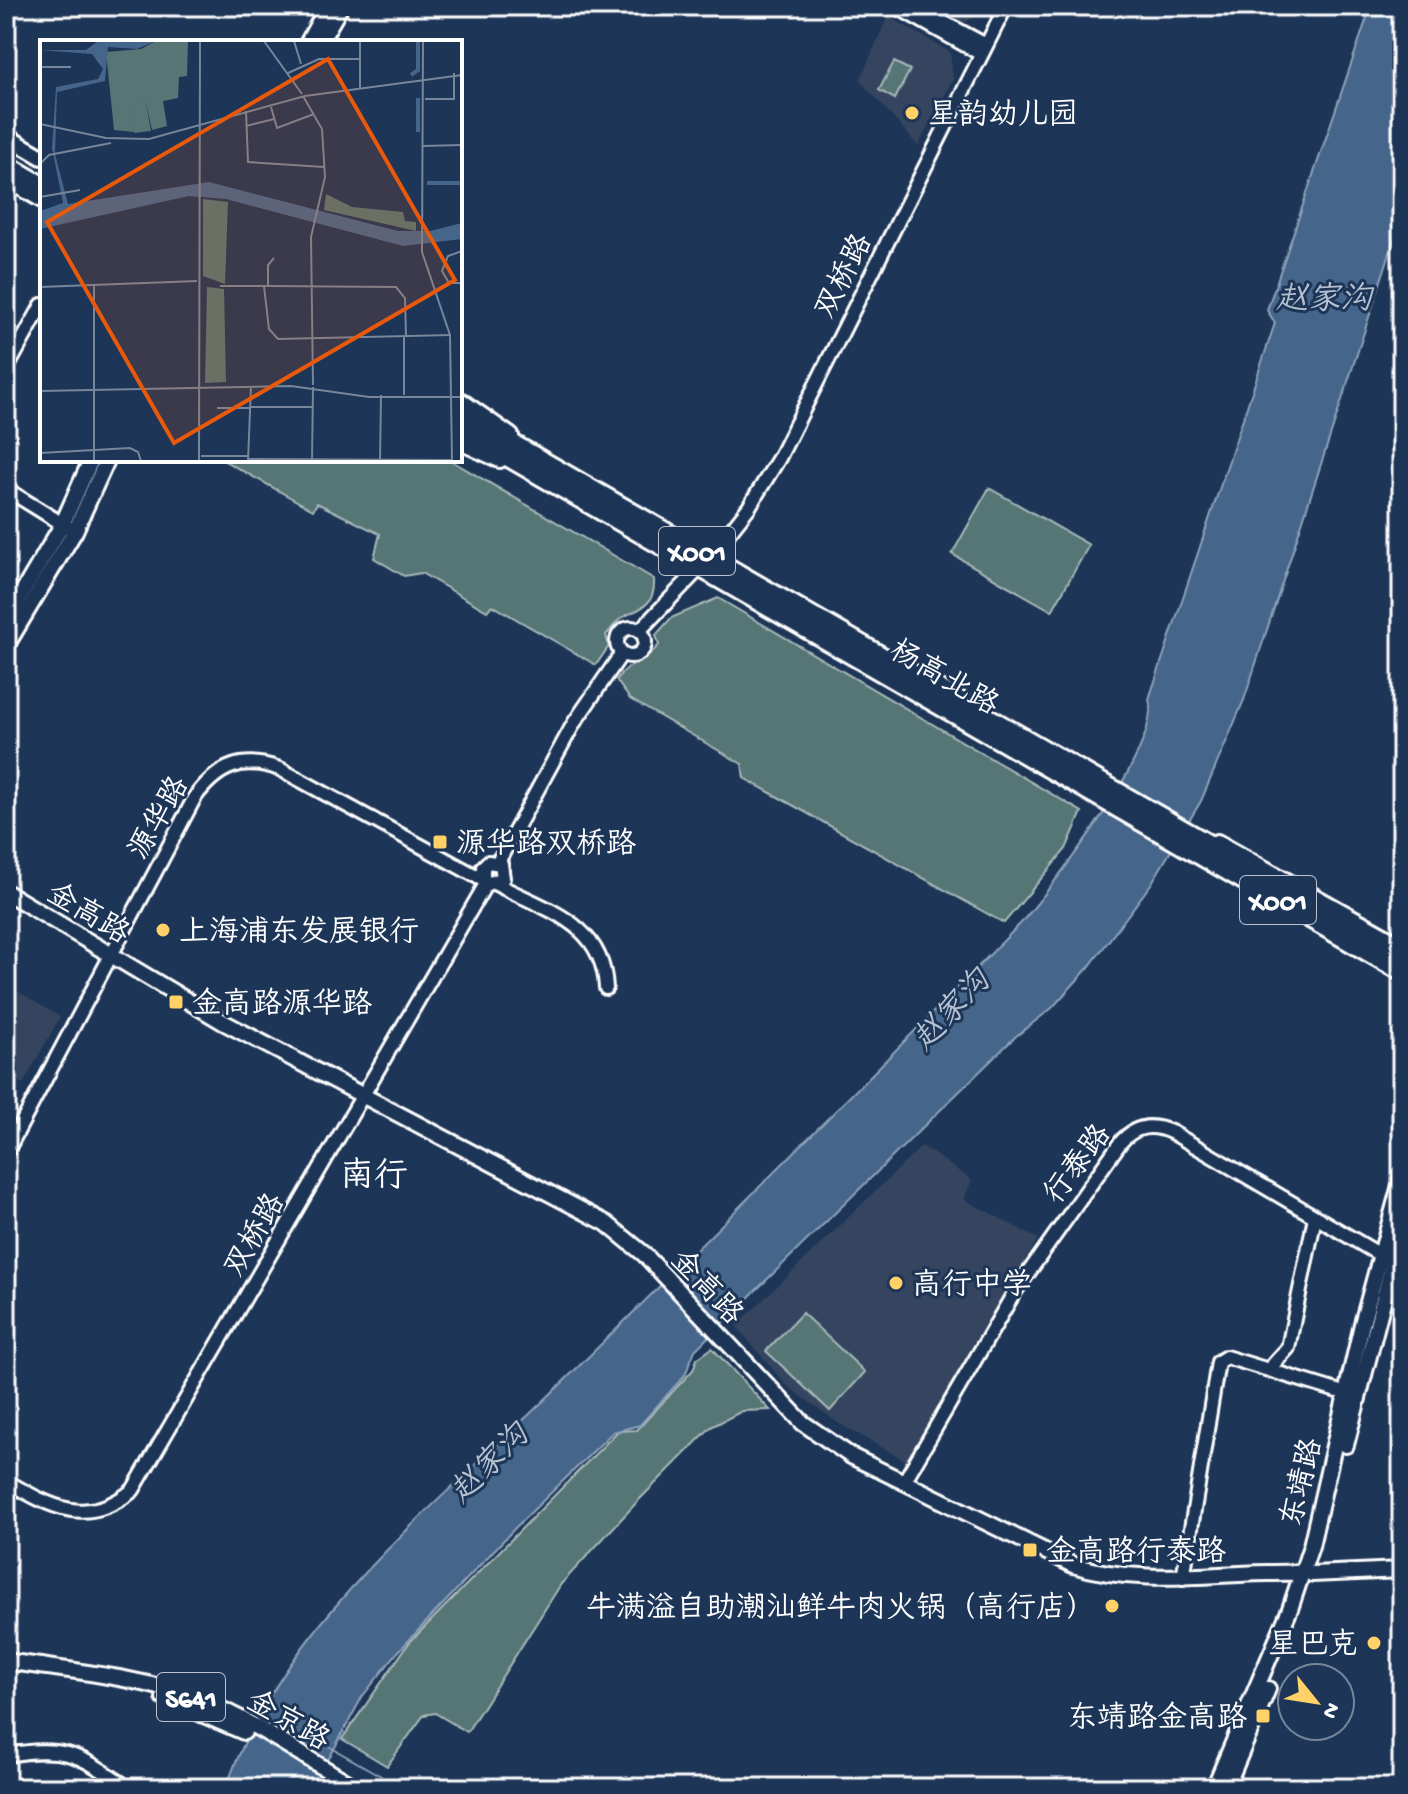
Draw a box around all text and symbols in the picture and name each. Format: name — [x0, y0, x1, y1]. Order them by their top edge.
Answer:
inset map — [40, 40, 462, 462]
place label: 星韵幼儿园 — [928, 98, 1078, 135]
marker: 星韵幼儿园 — [903, 104, 921, 122]
street label: 双桥路 — [808, 228, 882, 325]
water label: 赵家沟 — [1276, 281, 1375, 321]
road number: X001 — [659, 527, 735, 575]
street label: 杨高北路 — [882, 633, 1004, 725]
street label: 源华路 — [122, 771, 199, 867]
place label: 源华路双桥路 — [456, 827, 636, 864]
marker: 源华路双桥路 — [431, 833, 449, 851]
street label: 金高路 — [39, 876, 135, 954]
road number: X001 — [1240, 876, 1316, 924]
place label: 上海浦东发展银行 — [179, 915, 419, 952]
marker: 上海浦东发展银行 — [154, 921, 172, 939]
water label: 赵家沟 — [906, 961, 1002, 1060]
place label: 金高路源华路 — [192, 987, 372, 1024]
marker: 金高路源华路 — [167, 993, 185, 1011]
street label: 行泰路 — [1037, 1118, 1121, 1212]
district label: 南行 — [340, 1157, 408, 1199]
street label: 双桥路 — [218, 1188, 295, 1284]
street label: 金高路 — [661, 1243, 750, 1334]
place label: 高行中学 — [912, 1267, 1032, 1305]
marker: 高行中学 — [887, 1274, 905, 1292]
water label: 赵家沟 — [443, 1415, 541, 1513]
street label: 东靖路 — [1275, 1435, 1332, 1531]
place label: 金高路行泰路 — [1046, 1535, 1226, 1572]
marker: 金高路行泰路 — [1021, 1541, 1039, 1559]
place label: 牛满溢自助潮汕鲜牛肉火锅（高行店） — [586, 1591, 1096, 1628]
marker: 牛满溢自助潮汕鲜牛肉火锅（高行店） — [1103, 1597, 1121, 1615]
place label: 星巴克 — [1268, 1628, 1358, 1665]
marker: 星巴克 — [1365, 1634, 1383, 1652]
north arrow — [1276, 1662, 1356, 1742]
road number: S641 — [157, 1673, 225, 1721]
street label: 金京路 — [239, 1684, 335, 1761]
text: N — [1315, 1697, 1345, 1723]
place label: 东靖路金高路 — [1067, 1701, 1247, 1738]
marker: 东靖路金高路 — [1254, 1707, 1272, 1725]

